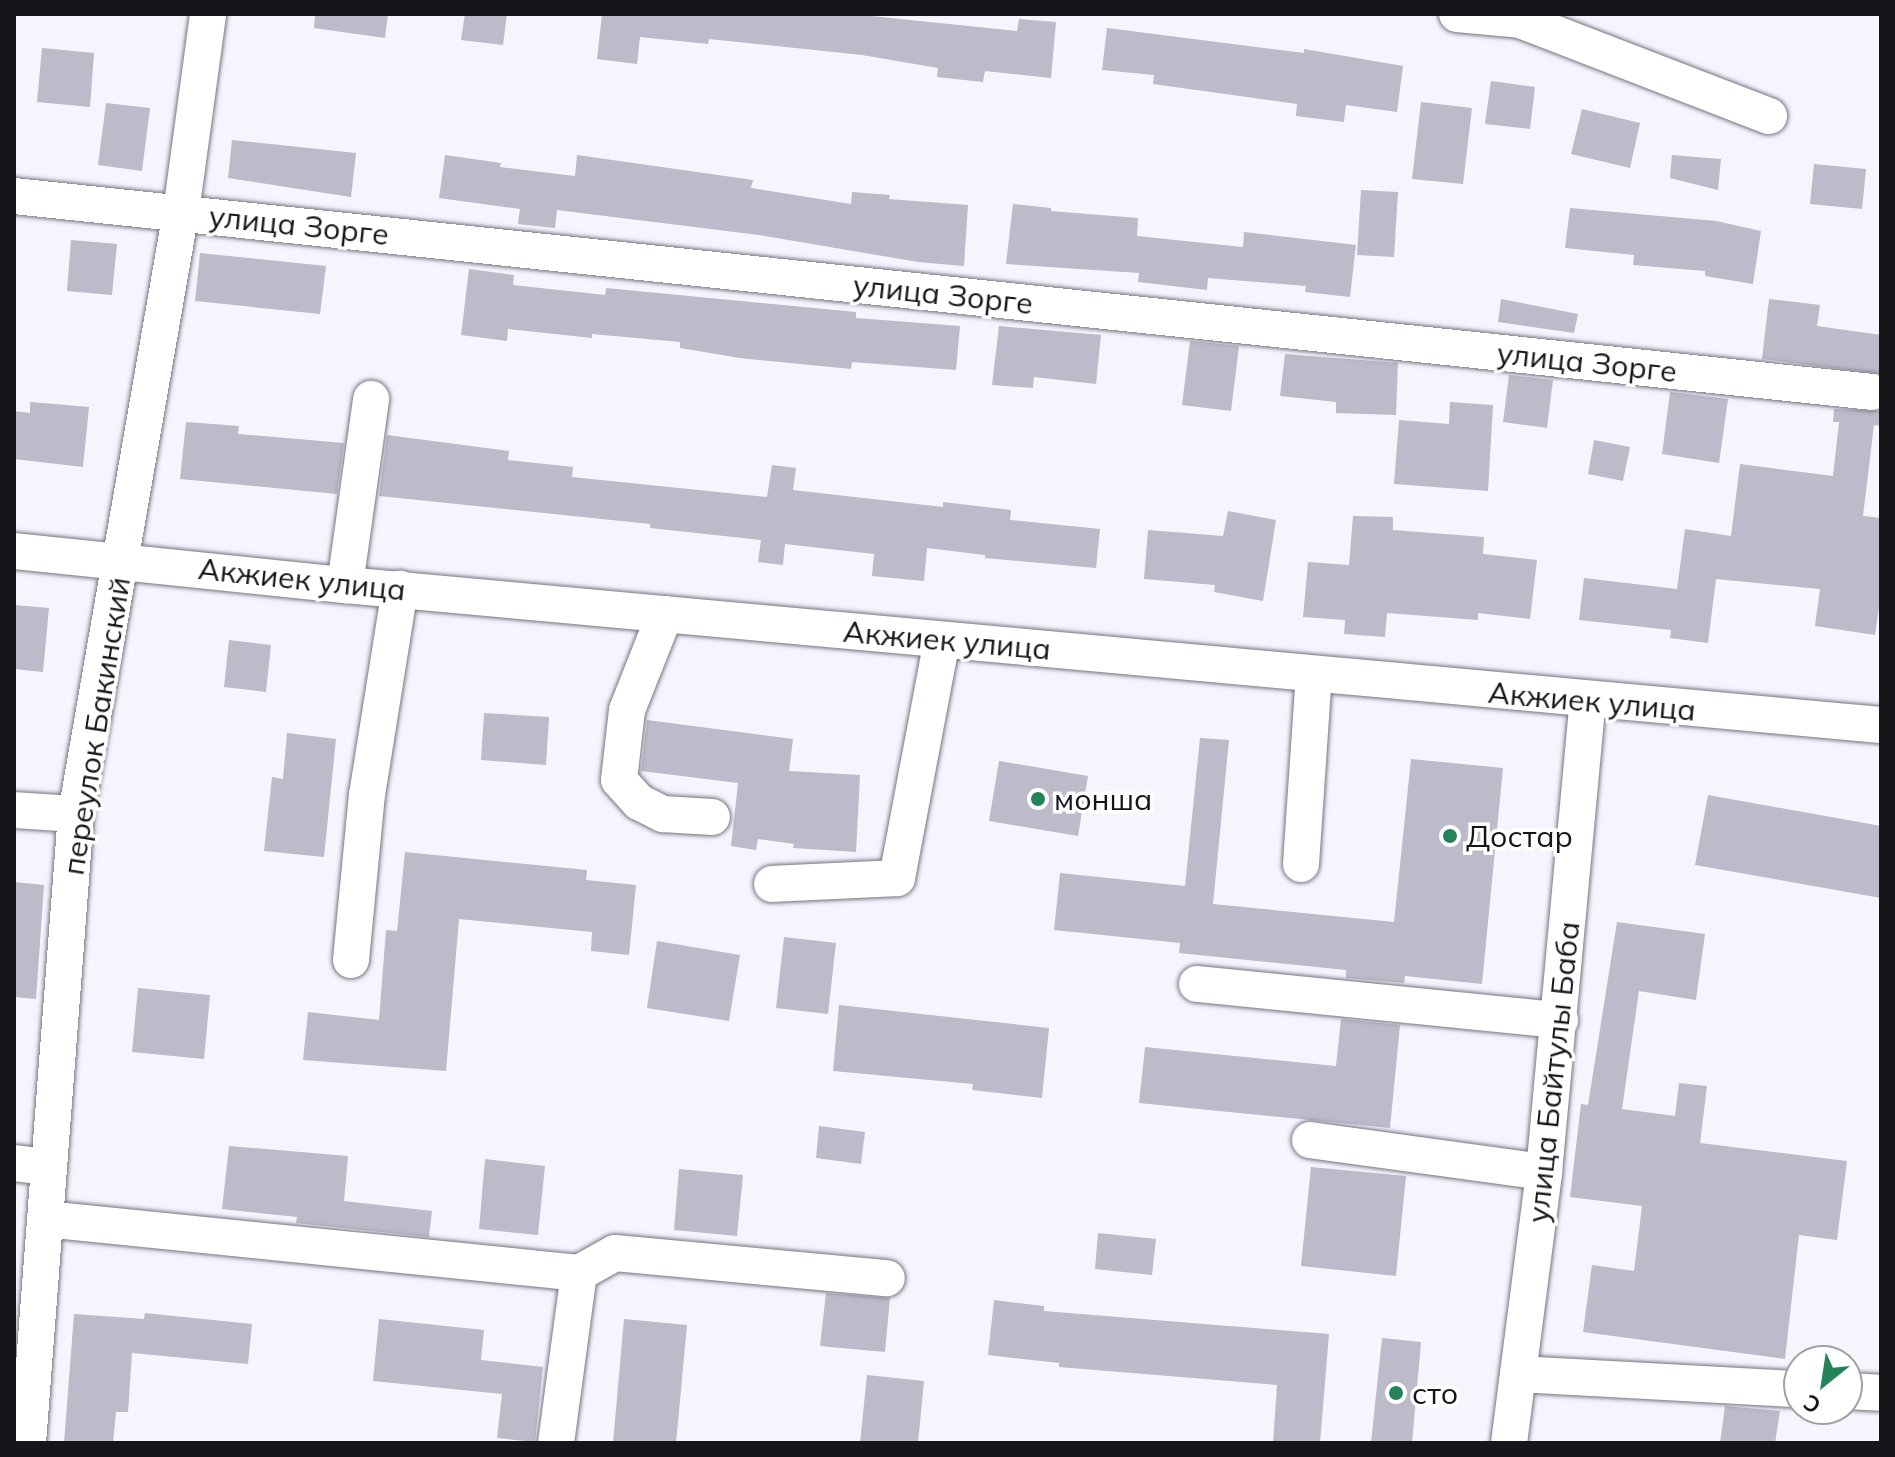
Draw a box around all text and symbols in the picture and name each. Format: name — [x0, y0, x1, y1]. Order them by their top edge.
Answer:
street label: улица Зорге — [207, 198, 391, 252]
street label: улица Зорге — [851, 267, 1035, 321]
street label: улица Зорге — [1495, 335, 1679, 389]
street label: Акжиек улица — [197, 550, 407, 608]
street label: переулок Бакинский — [55, 575, 137, 877]
street label: Акжиек улица — [842, 613, 1052, 667]
street label: Акжиек улица — [1487, 674, 1697, 728]
place label: монша — [1054, 781, 1152, 817]
marker: монша — [1029, 790, 1047, 808]
place label: Достар — [1466, 818, 1573, 854]
marker: Достар — [1441, 827, 1459, 845]
street label: улица Байтулы Баба — [1519, 920, 1587, 1224]
north arrow — [1783, 1345, 1863, 1425]
place label: сто — [1412, 1375, 1458, 1411]
marker: сто — [1387, 1384, 1405, 1402]
text: С — [1798, 1388, 1826, 1420]

